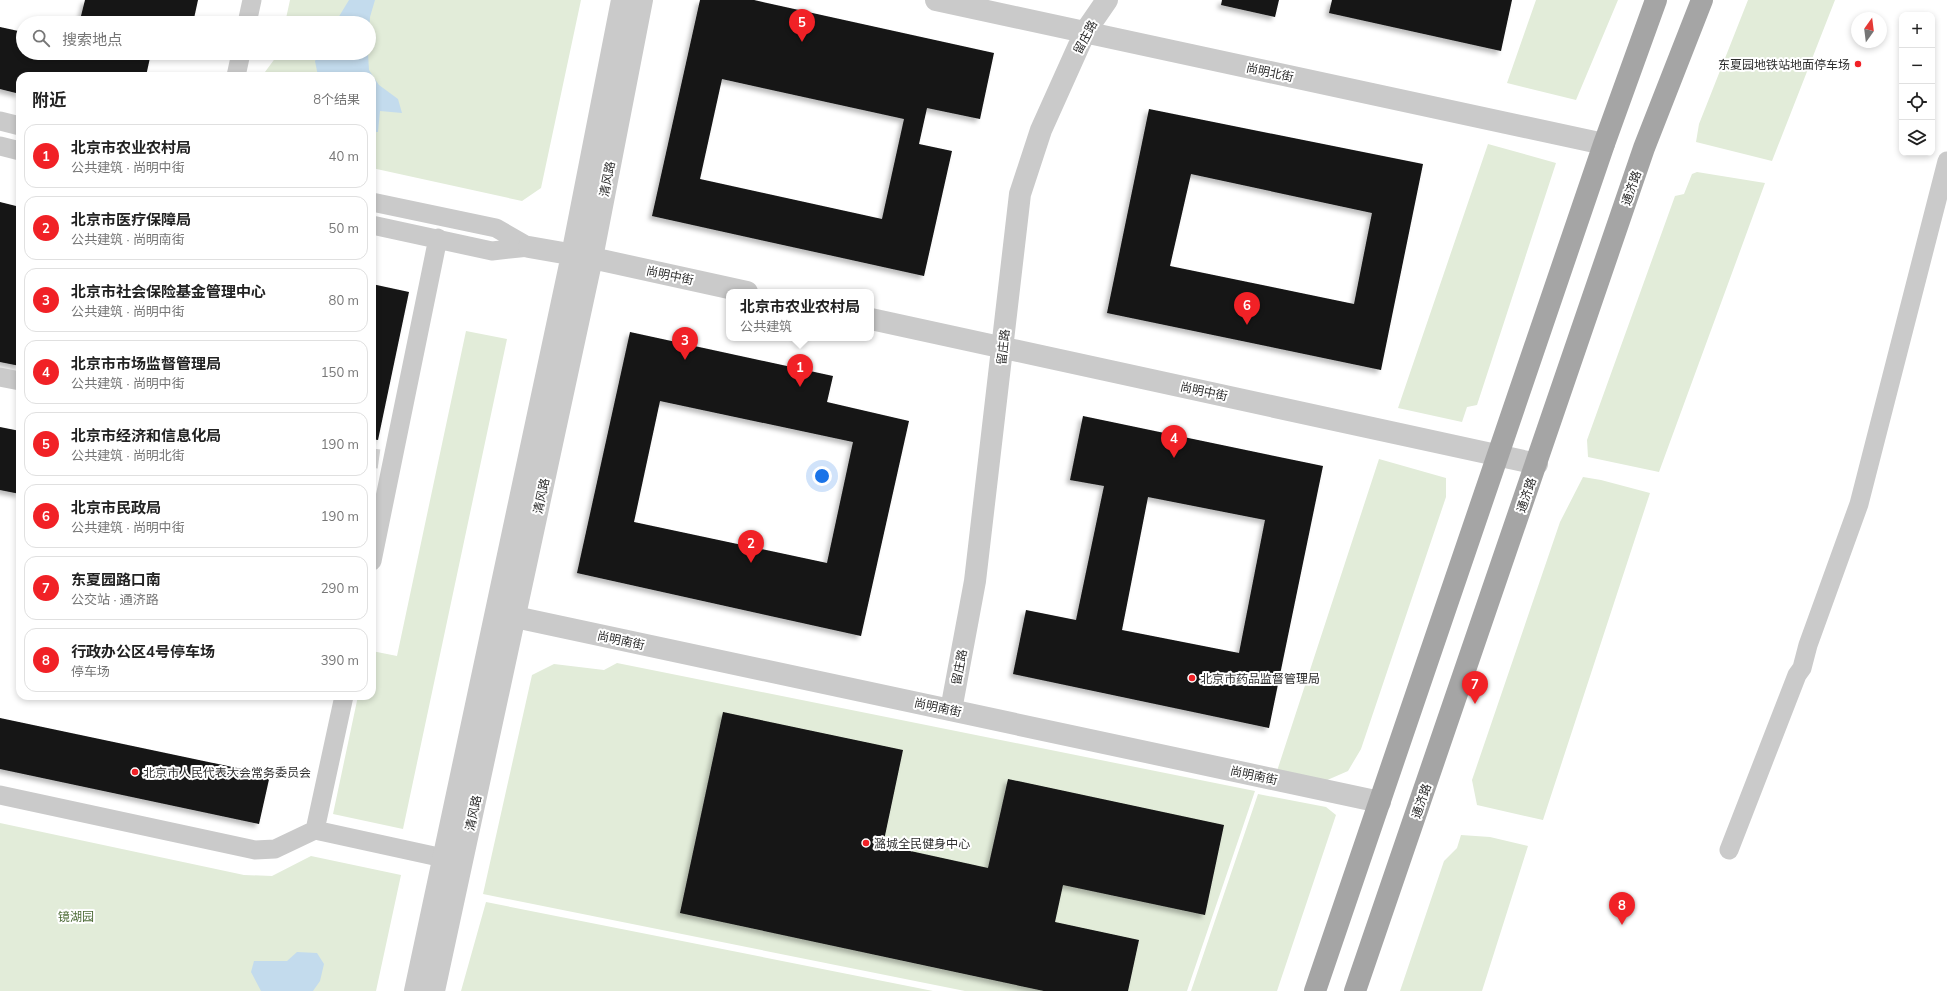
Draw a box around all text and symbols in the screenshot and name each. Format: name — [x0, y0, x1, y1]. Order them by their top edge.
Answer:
pin: 5 — [789, 9, 815, 42]
north arrow — [1851, 12, 1887, 48]
map controls — [1899, 12, 1935, 156]
button: + — [1899, 12, 1935, 48]
search box — [16, 16, 376, 60]
street label: 留庄路 — [1070, 18, 1100, 56]
icon: search — [30, 27, 52, 49]
text: 搜索地点 — [62, 30, 122, 49]
button: − — [1899, 48, 1935, 84]
place label: 东夏园地铁站地面停车场 — [1718, 57, 1850, 72]
marker: 东夏园地铁站地面停车场 — [1853, 59, 1863, 69]
street label: 尚明北街 — [1245, 60, 1295, 84]
button: locate — [1899, 84, 1935, 120]
text: 附近 — [32, 89, 66, 110]
text: 8个结果 — [313, 91, 360, 107]
button: layers — [1899, 120, 1935, 156]
text: 北京市农业农村局 — [71, 138, 191, 157]
text: 1 — [42, 148, 50, 164]
text: 40 m — [329, 148, 359, 164]
text: 公共建筑 · 尚明中街 — [71, 159, 185, 175]
street label: 清风路 — [596, 160, 618, 198]
street label: 通济路 — [1618, 169, 1644, 207]
text: 北京市医疗保障局 — [71, 210, 191, 229]
text: 2 — [42, 220, 50, 236]
text: 50 m — [329, 220, 359, 236]
text: 公共建筑 · 尚明南街 — [71, 231, 185, 247]
street label: 尚明中街 — [645, 263, 695, 287]
text: 北京市社会保险基金管理中心 — [71, 282, 266, 301]
popup — [726, 289, 874, 341]
text: 3 — [42, 292, 50, 308]
text: 80 m — [329, 292, 359, 308]
pin: 6 — [1234, 292, 1260, 325]
text: 北京市农业农村局 — [740, 297, 860, 316]
text: 公共建筑 · 尚明中街 — [71, 303, 185, 319]
text: 公共建筑 — [740, 318, 792, 334]
pin: 3 — [672, 327, 698, 360]
street label: 留庄路 — [994, 328, 1012, 366]
text: 北京市市场监督管理局 — [71, 354, 221, 373]
pin: 1 — [787, 354, 813, 387]
text: 4 — [42, 364, 50, 380]
text: 150 m — [321, 364, 359, 380]
text: 公共建筑 · 尚明中街 — [71, 375, 185, 391]
street label: 尚明中街 — [1179, 379, 1229, 403]
pin: 4 — [1161, 425, 1187, 458]
text: 北京市经济和信息化局 — [71, 426, 221, 445]
text: 5 — [42, 436, 50, 452]
text: 190 m — [321, 436, 359, 452]
text: 公共建筑 · 尚明北街 — [71, 447, 185, 463]
your location — [812, 466, 832, 486]
street label: 通济路 — [1513, 476, 1539, 514]
street label: 清风路 — [530, 477, 552, 515]
text: 北京市民政局 — [71, 498, 161, 517]
text: 6 — [42, 508, 50, 524]
text: 190 m — [321, 508, 359, 524]
text: 公共建筑 · 尚明中街 — [71, 519, 185, 535]
pin: 2 — [738, 530, 764, 563]
text: 东夏园路口南 — [71, 570, 161, 589]
text: 7 — [42, 580, 50, 596]
text: 290 m — [321, 580, 359, 596]
text: 公交站 · 通济路 — [71, 591, 159, 607]
street label: 尚明南街 — [596, 628, 646, 652]
text: 行政办公区4号停车场 — [71, 642, 215, 661]
street label: 留庄路 — [948, 648, 970, 686]
text: 8 — [42, 652, 50, 668]
text: 390 m — [321, 652, 359, 668]
text: 停车场 — [71, 663, 110, 679]
place label: 北京市药品监督管理局 — [1200, 671, 1320, 686]
pin: 7 — [1462, 671, 1488, 704]
marker: 北京市药品监督管理局 — [1187, 673, 1197, 683]
street label: 尚明南街 — [913, 695, 963, 719]
street label: 尚明南街 — [1229, 763, 1279, 787]
place label: 北京市人民代表大会常务委员会 — [143, 765, 311, 780]
marker: 北京市人民代表大会常务委员会 — [130, 767, 140, 777]
street label: 通济路 — [1408, 782, 1434, 820]
street label: 清风路 — [462, 794, 484, 832]
place label: 潞城全民健身中心 — [874, 836, 970, 851]
marker: 潞城全民健身中心 — [861, 838, 871, 848]
pin: 8 — [1609, 892, 1635, 925]
park label: 镜湖园 — [58, 909, 94, 924]

